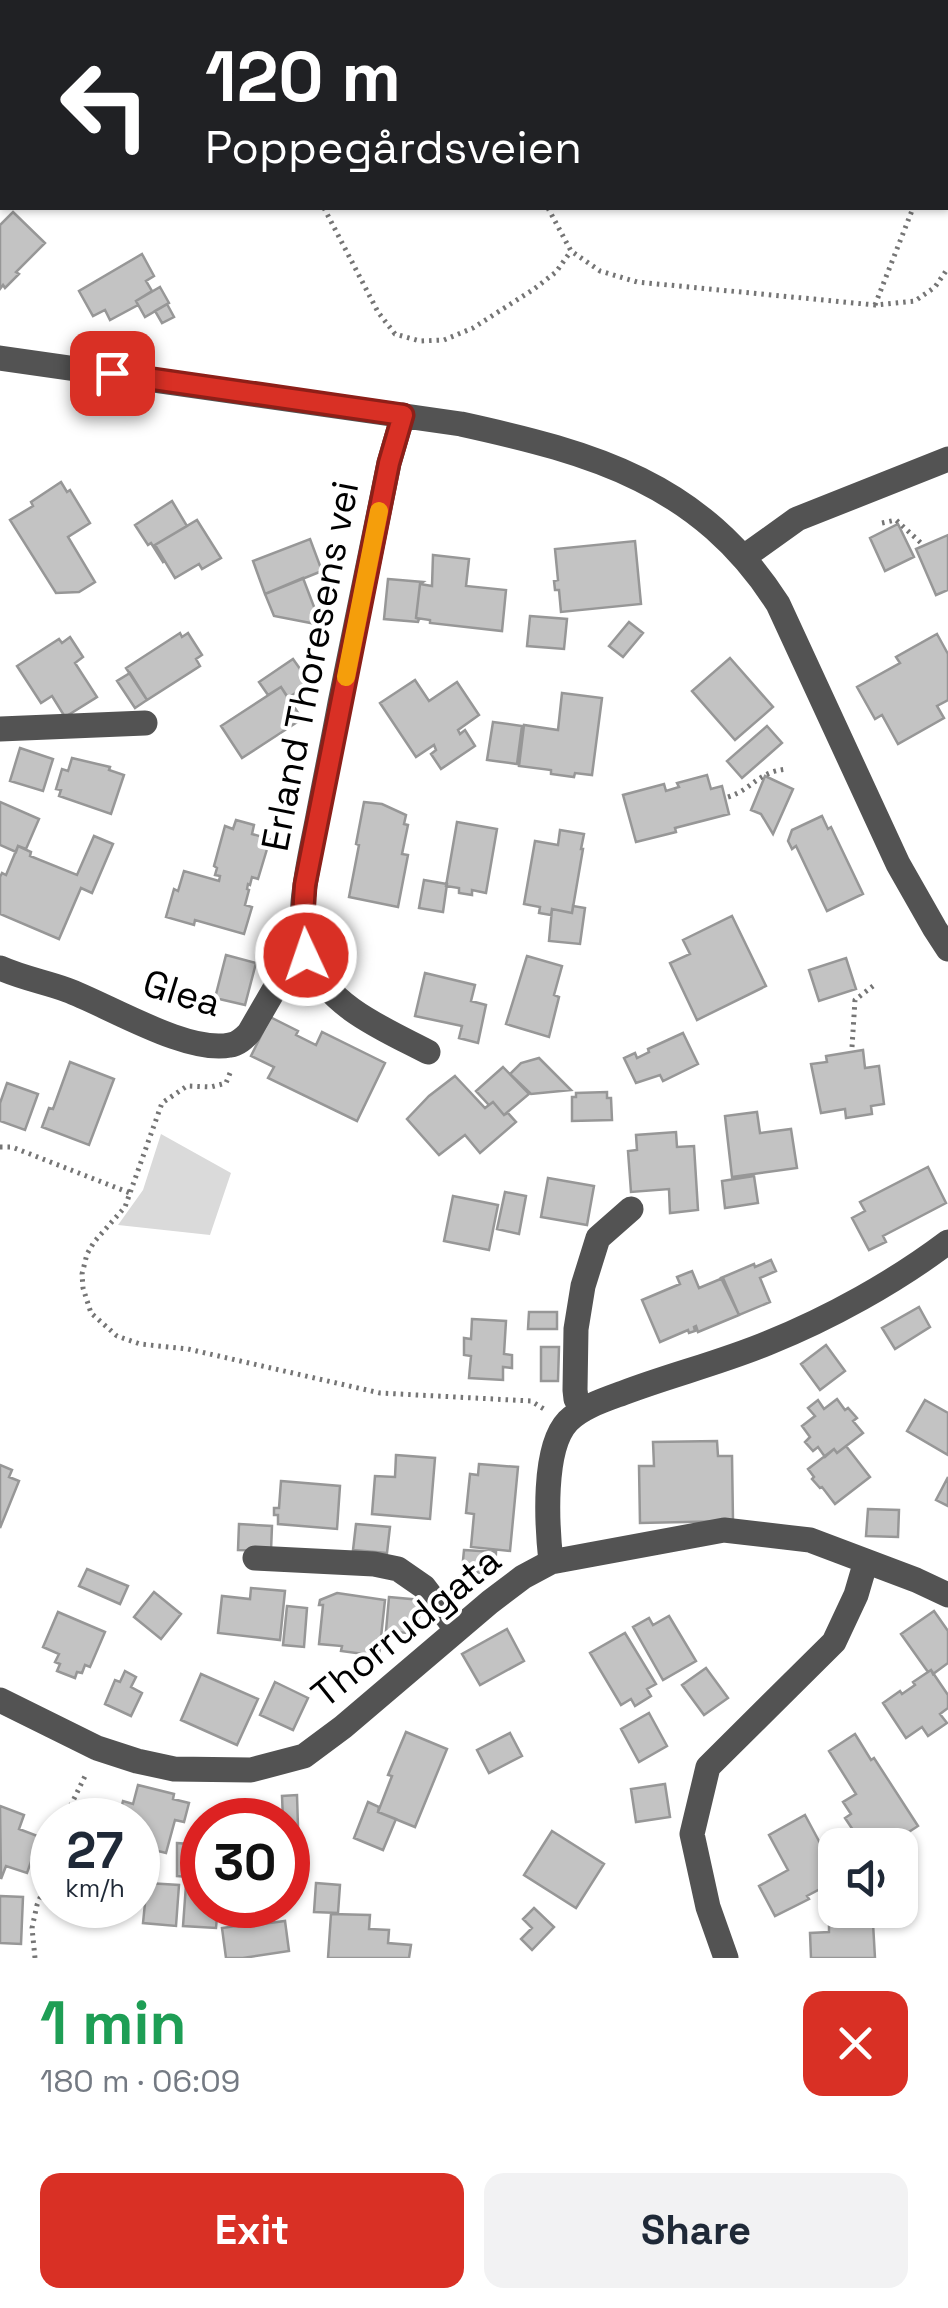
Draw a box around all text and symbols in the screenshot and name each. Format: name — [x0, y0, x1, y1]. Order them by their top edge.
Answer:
text: 120 m — [205, 32, 401, 121]
icon: left — [40, 40, 170, 170]
text: Poppegårdsveien — [205, 119, 582, 176]
pin — [70, 331, 155, 416]
icon: arrive — [85, 346, 140, 401]
street label: Erland Thoresens vei — [251, 477, 369, 855]
position arrow — [254, 903, 358, 1007]
street label: Glea — [137, 959, 227, 1027]
street label: Thorrudgata — [302, 1536, 510, 1718]
speed limit sign: 30 — [180, 1798, 310, 1928]
text: 27 — [67, 1819, 123, 1883]
map controls — [818, 1828, 918, 1928]
button: sound — [818, 1828, 918, 1928]
text: km/h — [65, 1872, 125, 1904]
text: 1 min — [40, 1985, 187, 2062]
button: close — [803, 1991, 908, 2096]
text: 180 m · 06:09 — [40, 2061, 240, 2101]
button: Exit — [40, 2173, 464, 2288]
button: Share — [484, 2173, 908, 2288]

